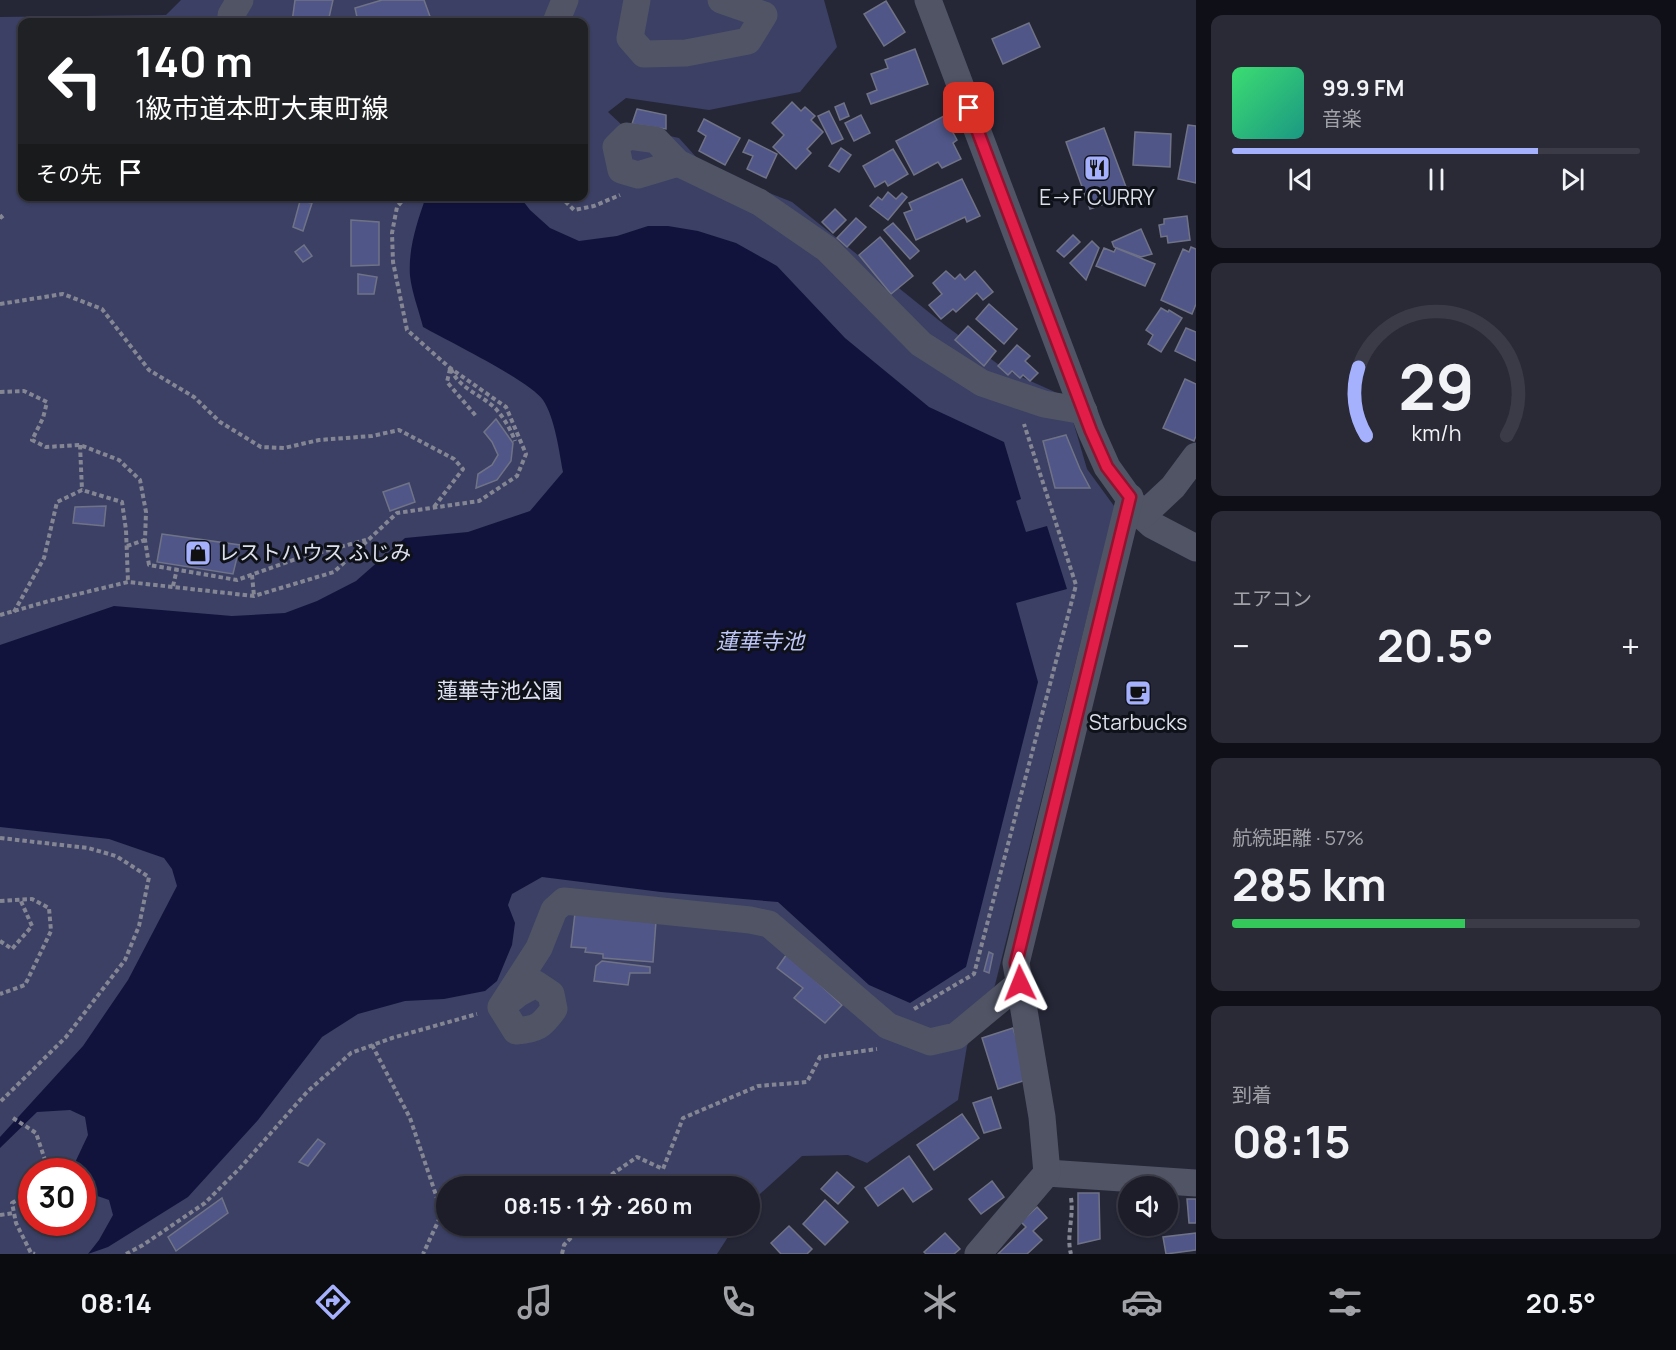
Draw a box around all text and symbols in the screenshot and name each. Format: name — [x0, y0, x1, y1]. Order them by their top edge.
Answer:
text: 140 m — [135, 32, 253, 90]
icon: left — [36, 42, 114, 120]
text: 99.9 FM — [1322, 73, 1404, 103]
pin — [943, 82, 994, 133]
text: 1級市道本町大東町線 — [135, 89, 389, 126]
icon: arrive — [952, 91, 985, 124]
text: 音楽 — [1322, 105, 1362, 132]
restaurant icon: E→F CURRY — [1082, 153, 1112, 183]
icon: arrive — [114, 156, 147, 189]
text: その先 — [36, 159, 102, 189]
icon: previous — [1284, 163, 1317, 196]
icon: pause — [1420, 163, 1453, 196]
icon: next — [1556, 163, 1589, 196]
place label: E→F CURRY — [1039, 183, 1155, 211]
text: 29 — [1398, 343, 1474, 429]
text: km/h — [1411, 419, 1461, 448]
shop icon: レストハウス ふじみ — [183, 538, 213, 568]
place label: レストハウス ふじみ — [218, 538, 411, 566]
text: エアコン — [1232, 585, 1312, 612]
text: 20.5° — [1377, 614, 1494, 676]
text: − — [1232, 623, 1250, 668]
text: + — [1621, 623, 1640, 668]
water label: 蓮華寺池 — [716, 626, 806, 656]
park label: 蓮華寺池公園 — [437, 676, 563, 704]
cafe icon: Starbucks — [1123, 678, 1153, 708]
place label: Starbucks — [1089, 708, 1187, 736]
text: 航続距離 · 57% — [1232, 824, 1364, 851]
text: 285 km — [1232, 853, 1386, 915]
position arrow — [988, 951, 1052, 1015]
text: 到着 — [1232, 1081, 1272, 1108]
text: 08:15 — [1232, 1110, 1351, 1172]
speed limit sign: 30 — [18, 1158, 96, 1236]
map controls — [1118, 1176, 1178, 1236]
button: sound — [1118, 1176, 1178, 1236]
text: 08:15 · 1 分 · 260 m — [504, 1191, 692, 1221]
icon: directions — [312, 1281, 354, 1323]
icon: music — [514, 1281, 556, 1323]
icon: phone — [717, 1281, 759, 1323]
icon: climate — [919, 1281, 961, 1323]
icon: car — [1121, 1281, 1163, 1323]
icon: filters — [1324, 1281, 1366, 1323]
text: 08:14 — [80, 1284, 152, 1321]
text: 20.5° — [1526, 1284, 1596, 1321]

